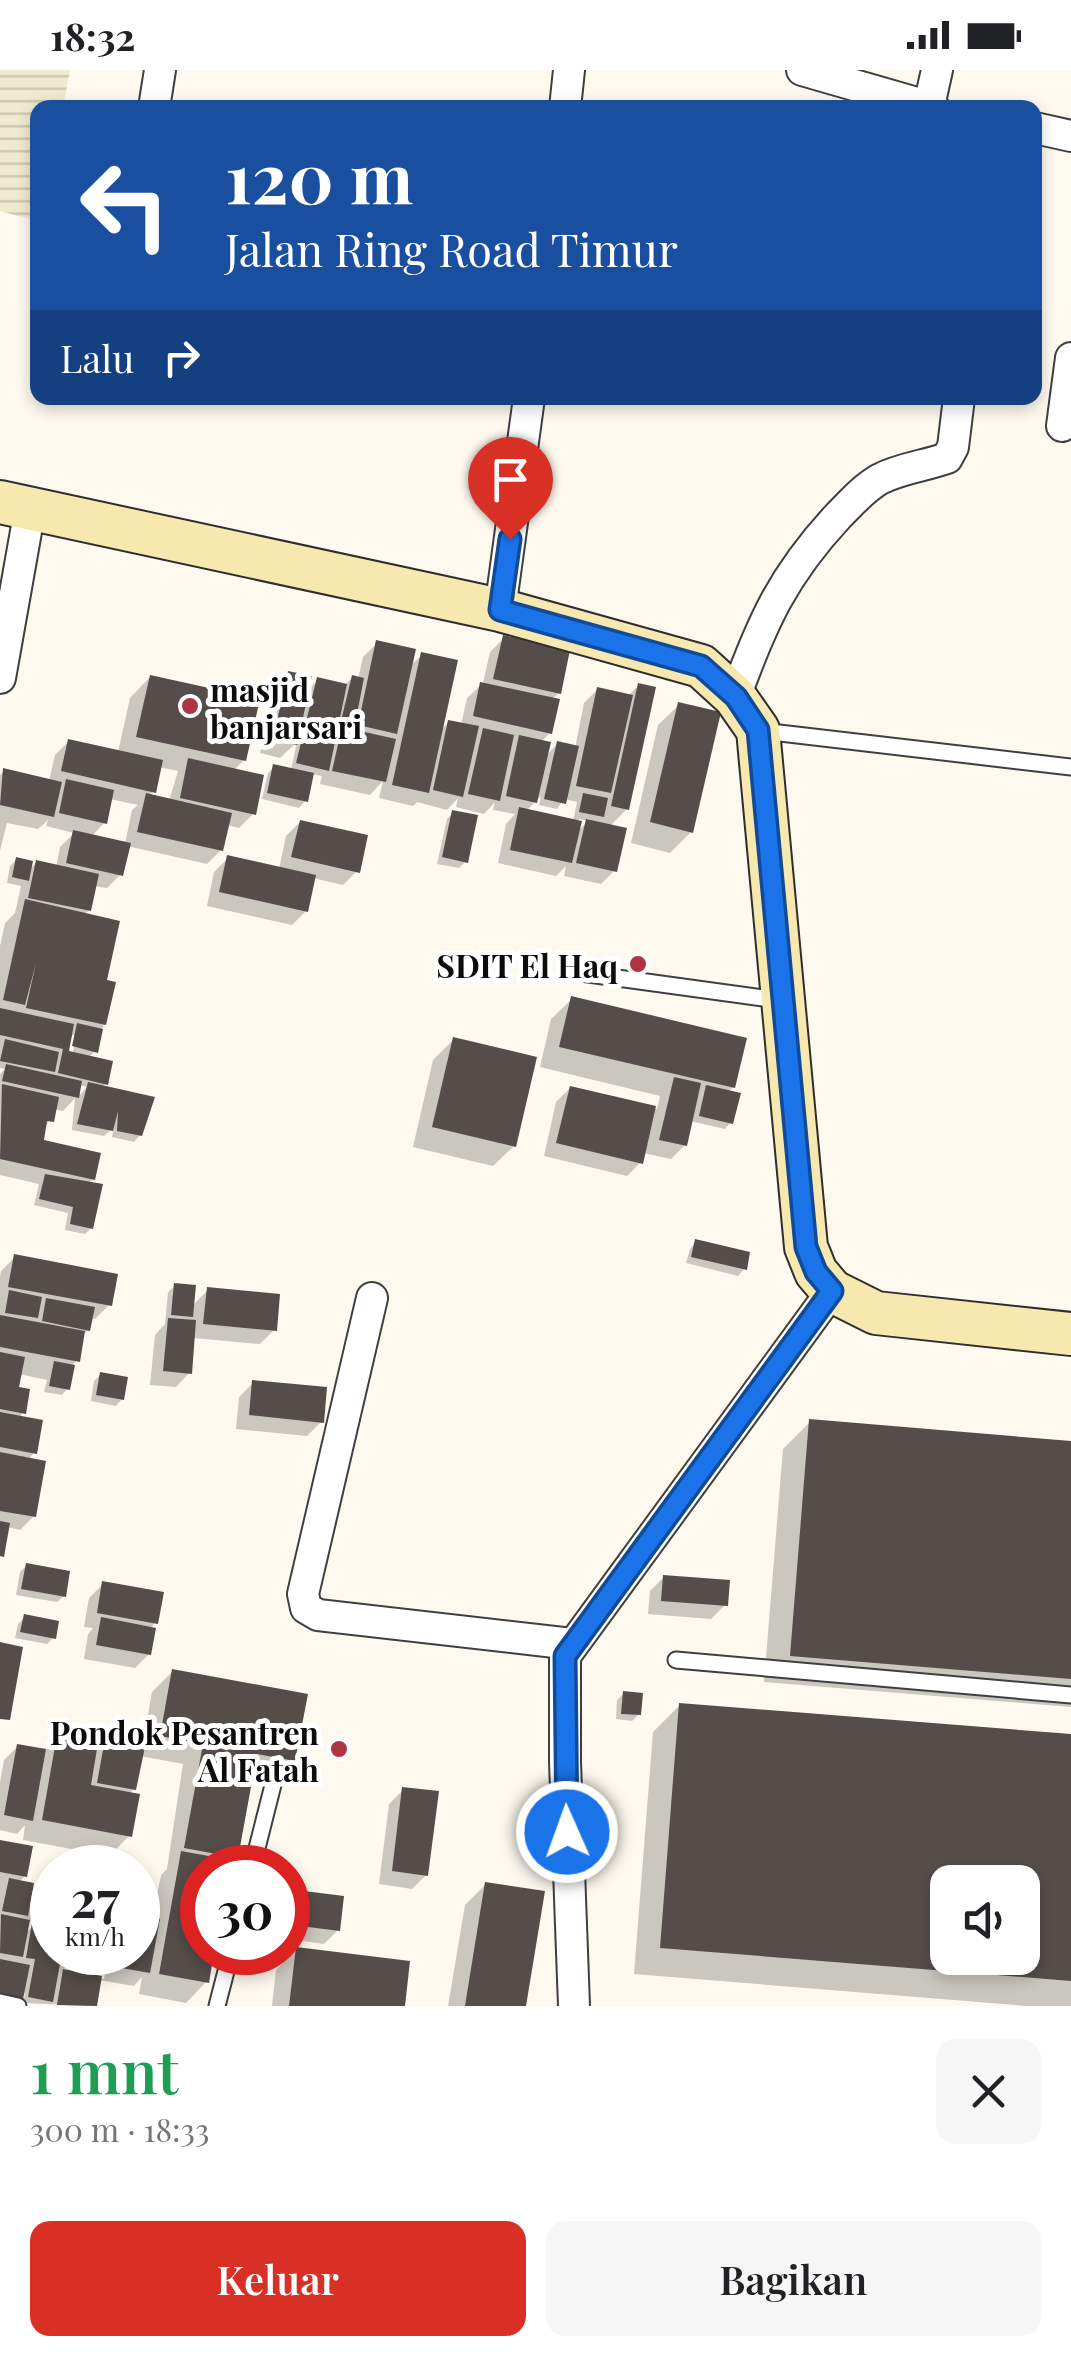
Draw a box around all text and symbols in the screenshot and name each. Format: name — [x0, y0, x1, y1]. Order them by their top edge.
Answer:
text: 18:32 — [50, 10, 135, 61]
text: 120 m — [225, 128, 413, 222]
icon: left — [60, 140, 190, 270]
text: Jalan Ring Road Timur — [225, 218, 678, 278]
icon: right — [154, 330, 209, 385]
text: Lalu — [60, 332, 134, 383]
pin — [468, 437, 553, 540]
icon: arrive — [483, 452, 538, 507]
place label: masjid banjarsari — [210, 667, 362, 747]
marker: masjid banjarsari — [179, 695, 201, 717]
place label: SDIT El Haq — [436, 943, 618, 986]
marker: SDIT El Haq — [627, 953, 649, 975]
place label: Pondok Pesantren Al Fatah — [50, 1710, 320, 1790]
marker: Pondok Pesantren Al Fatah — [328, 1738, 350, 1760]
position arrow — [515, 1780, 619, 1884]
speed limit sign: 30 — [180, 1845, 310, 1975]
text: 27 — [71, 1864, 119, 1931]
map controls — [930, 1865, 1040, 1975]
button: sound — [930, 1865, 1040, 1975]
text: km/h — [65, 1919, 125, 1952]
text: 1 mnt — [30, 2029, 179, 2109]
button: close — [936, 2039, 1041, 2144]
text: 300 m · 18:33 — [30, 2107, 209, 2150]
button: Keluar — [30, 2221, 526, 2336]
button: Bagikan — [546, 2221, 1041, 2336]

